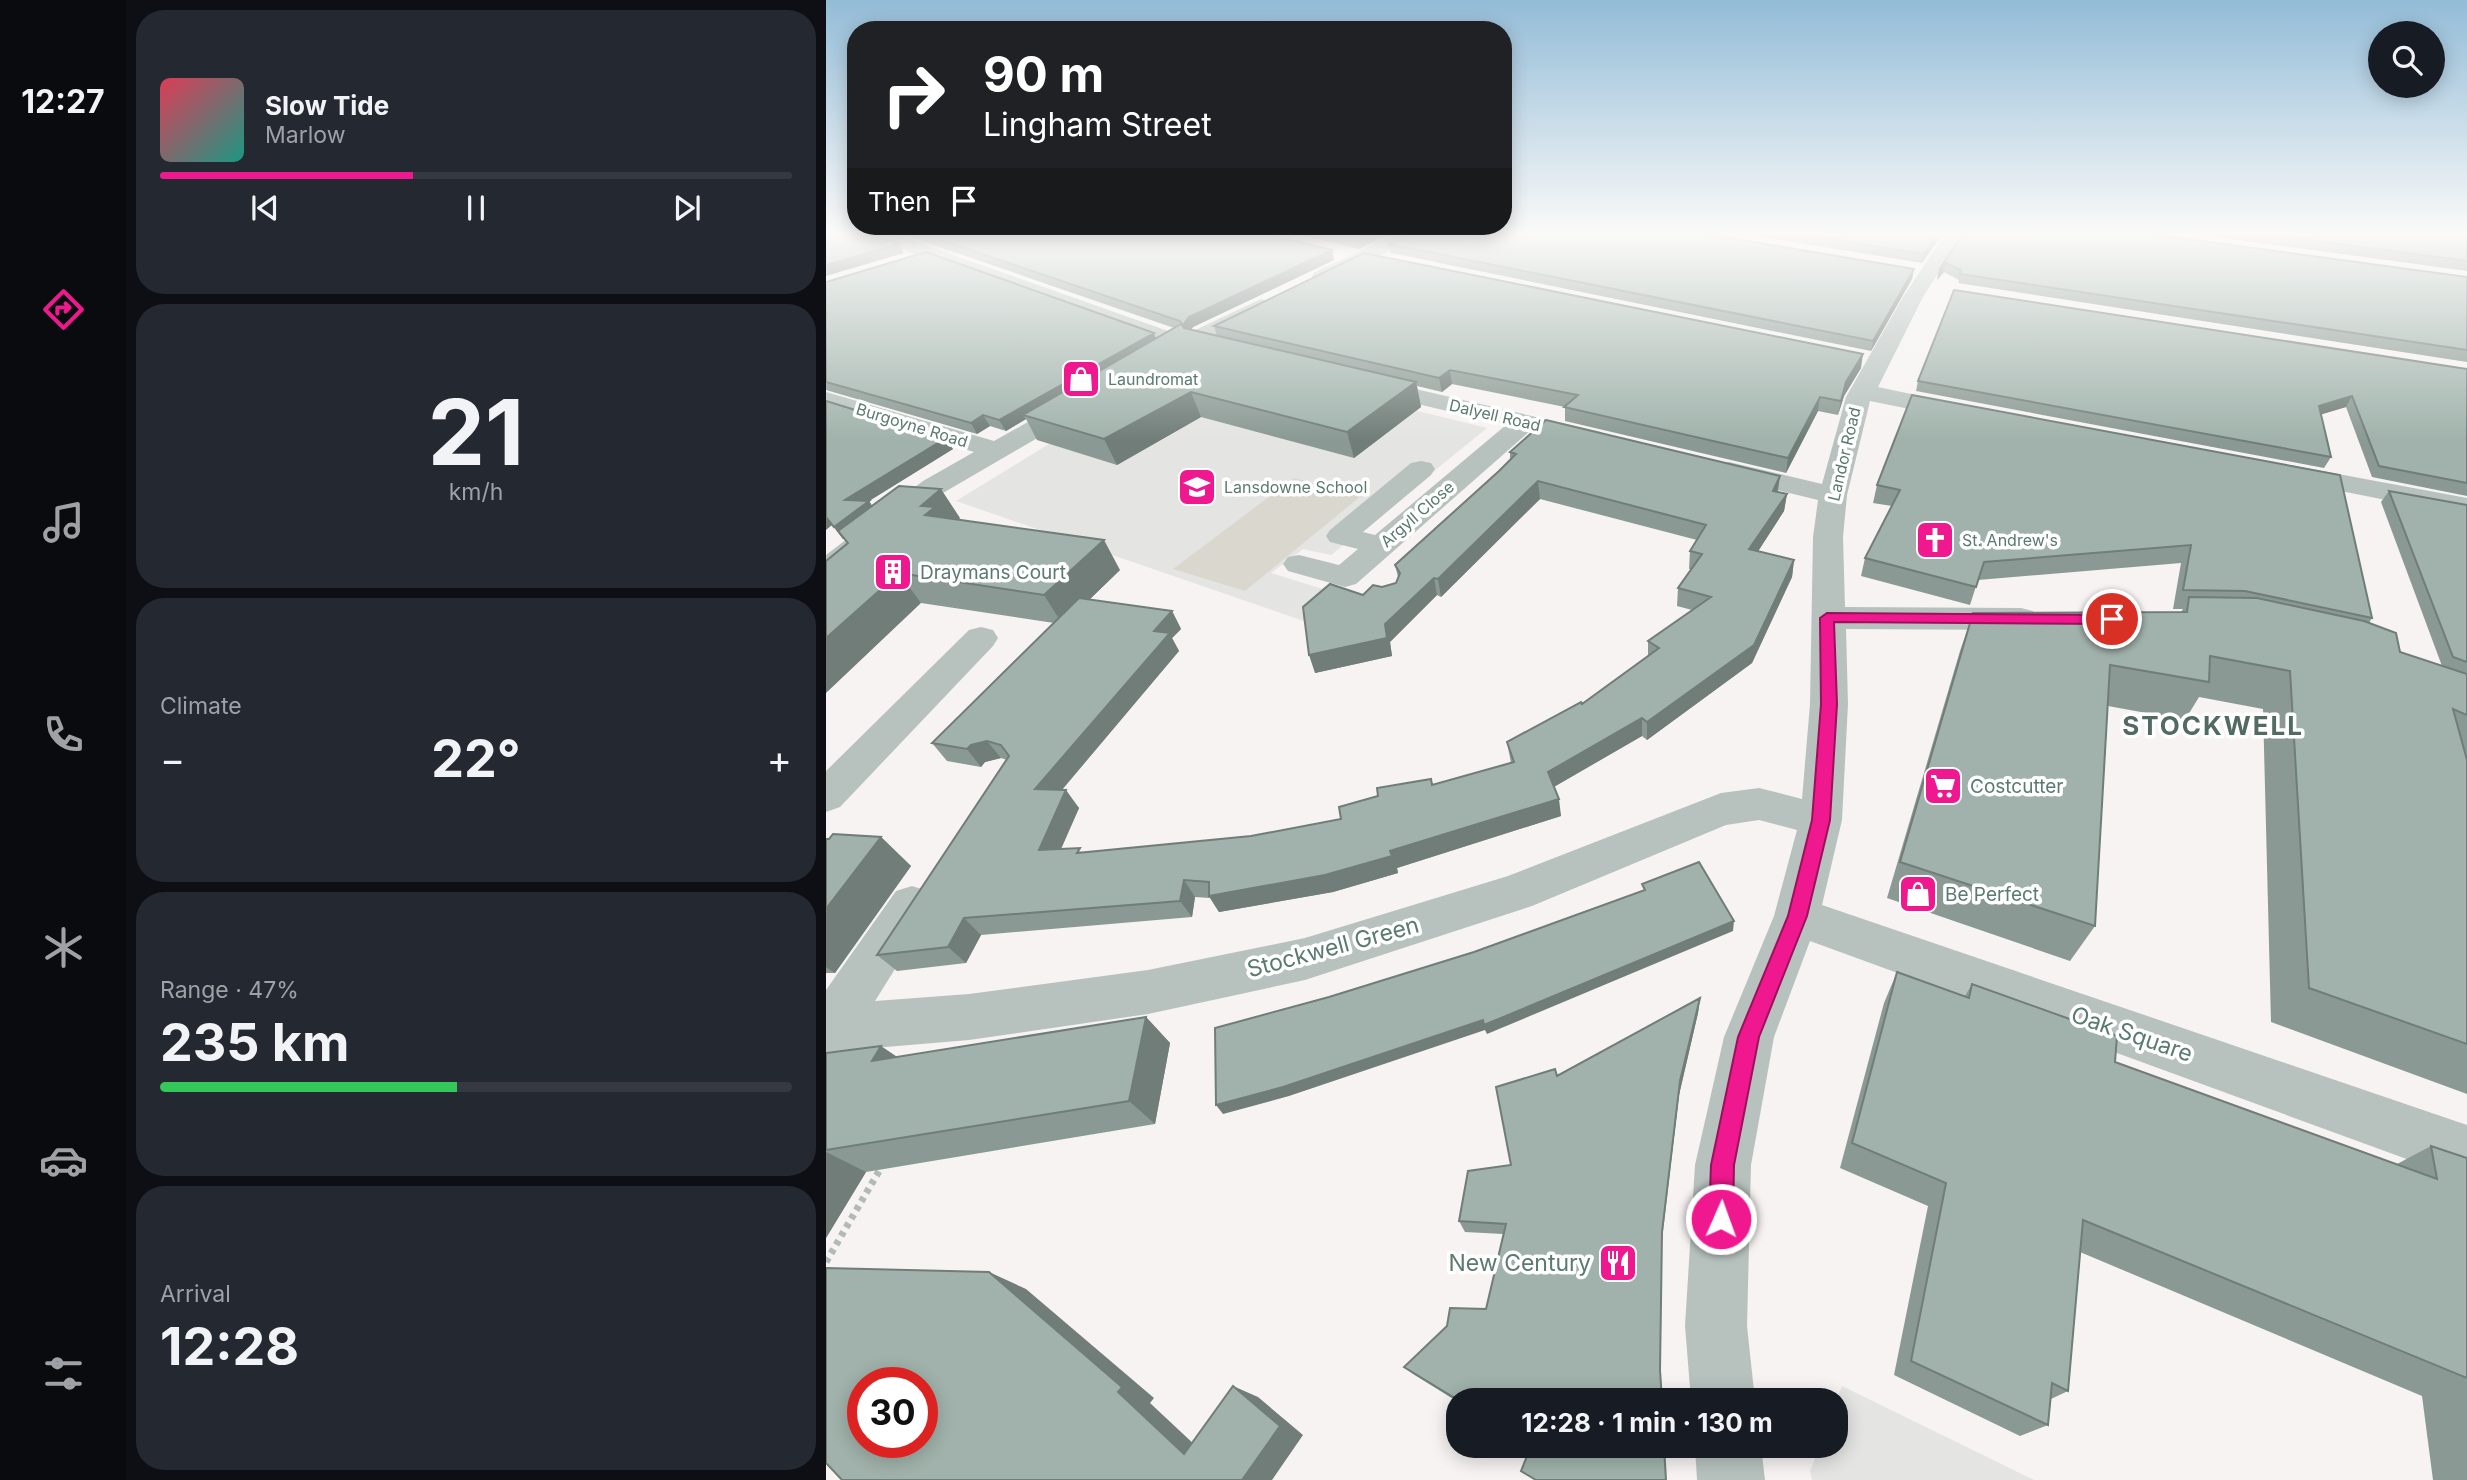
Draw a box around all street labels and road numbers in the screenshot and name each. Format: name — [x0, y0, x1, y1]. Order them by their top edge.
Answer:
street label: Dalyell Road — [1447, 395, 1543, 435]
street label: Burgoyne Road — [854, 399, 970, 451]
street label: Landor Road — [1823, 405, 1865, 503]
street label: Argyll Close — [1376, 477, 1458, 551]
street label: Stockwell Green — [1244, 911, 1422, 983]
street label: Oak Square — [2068, 1000, 2196, 1068]

